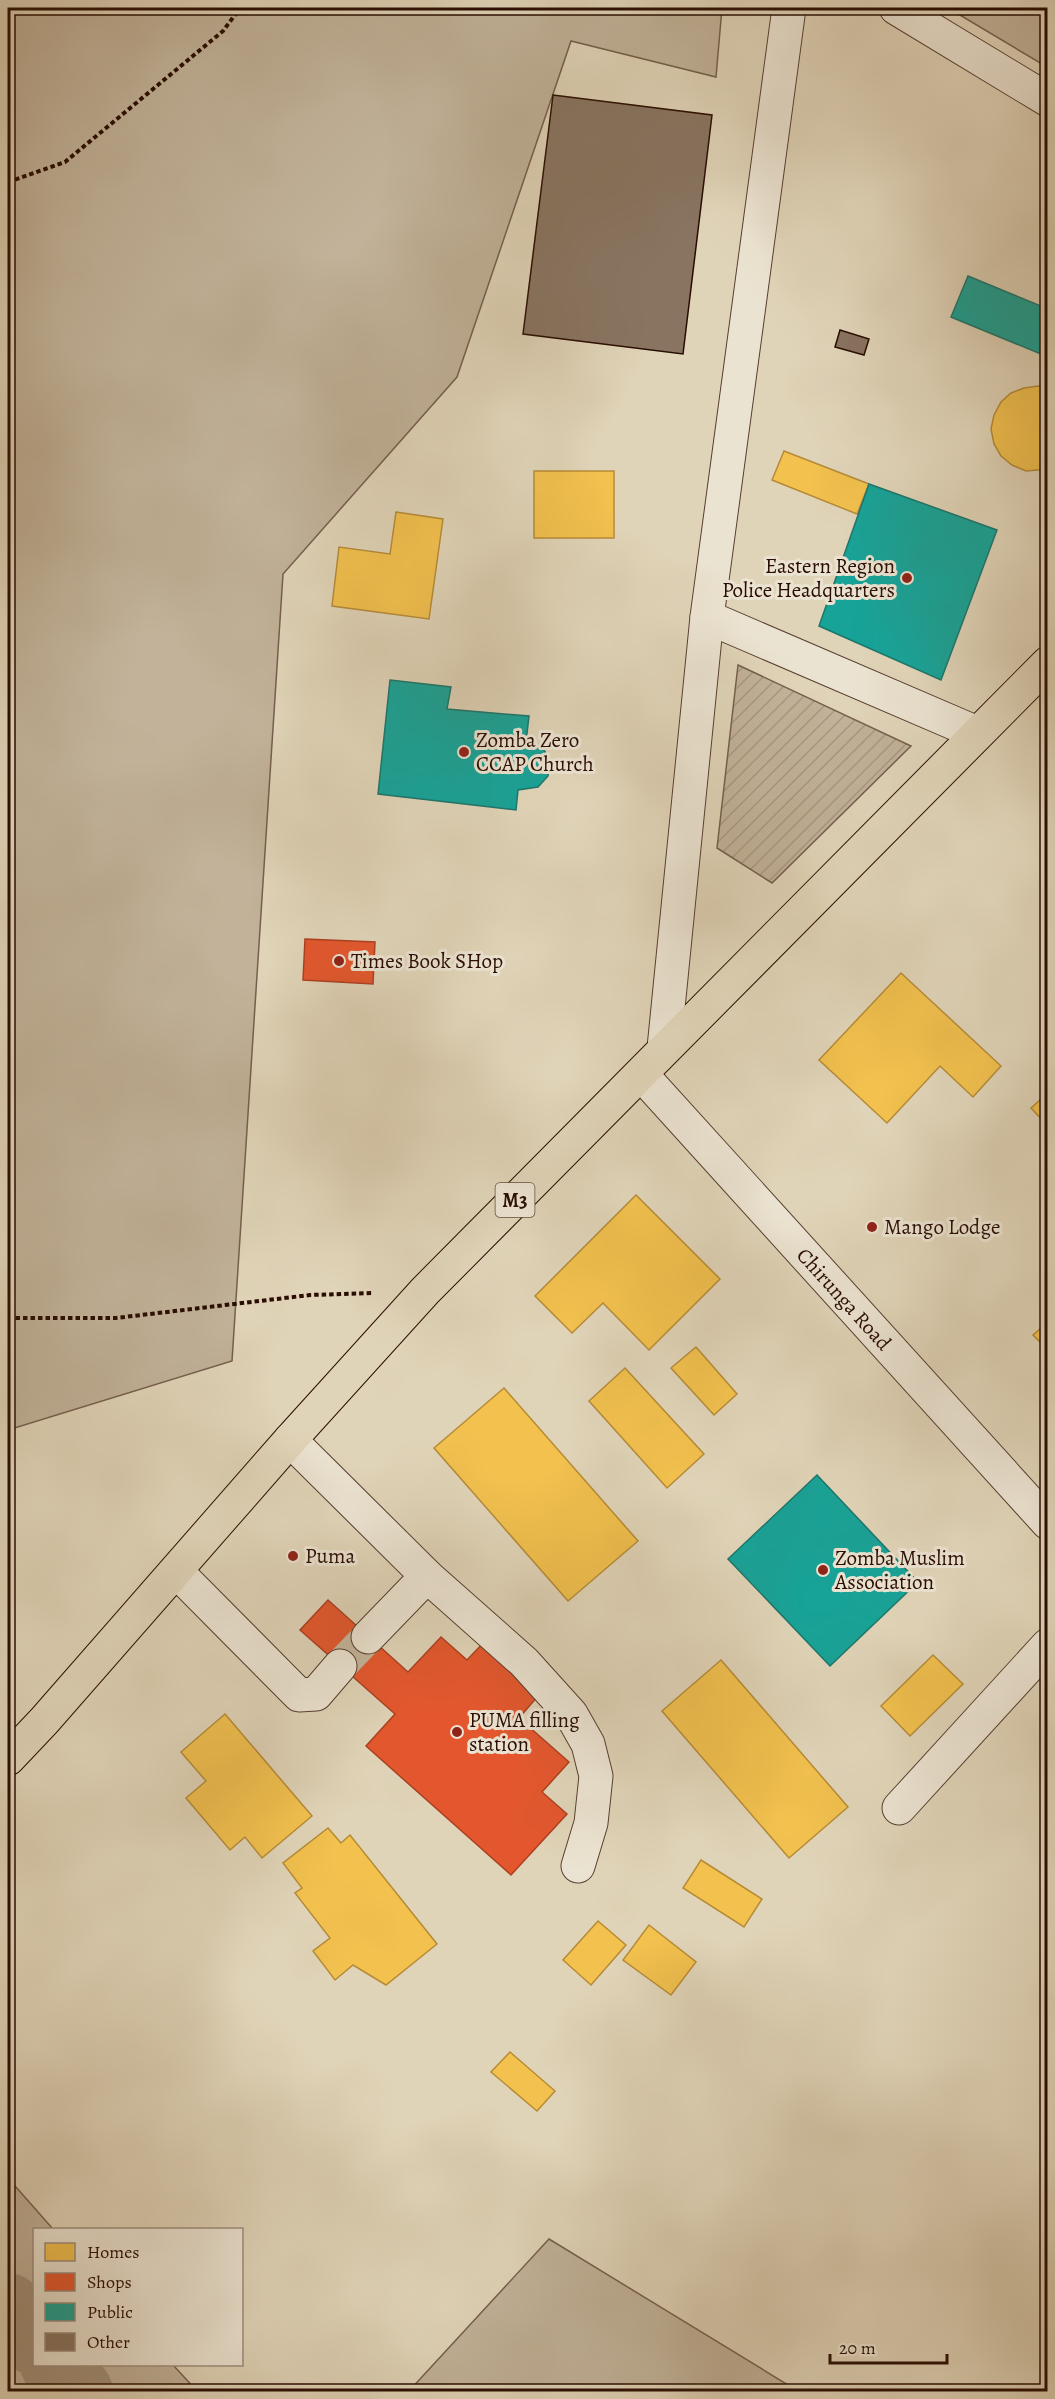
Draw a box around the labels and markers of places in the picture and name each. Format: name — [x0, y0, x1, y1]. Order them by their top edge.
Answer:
place label: Eastern Region Police Headquarters — [722, 552, 895, 604]
marker: Eastern Region Police Headquarters — [900, 571, 914, 585]
place label: Zomba Zero CCAP Church — [476, 726, 594, 778]
marker: Zomba Zero CCAP Church — [457, 745, 471, 759]
place label: Times Book SHop — [351, 947, 503, 975]
marker: Times Book SHop — [332, 954, 346, 968]
place label: Mango Lodge — [884, 1213, 1000, 1241]
marker: Mango Lodge — [865, 1220, 879, 1234]
place label: Puma — [305, 1542, 355, 1570]
place label: Zomba Muslim Association — [834, 1544, 965, 1596]
marker: Puma — [286, 1549, 300, 1563]
marker: Zomba Muslim Association — [816, 1563, 830, 1577]
place label: PUMA filling station — [469, 1706, 580, 1758]
marker: PUMA filling station — [450, 1725, 464, 1739]

